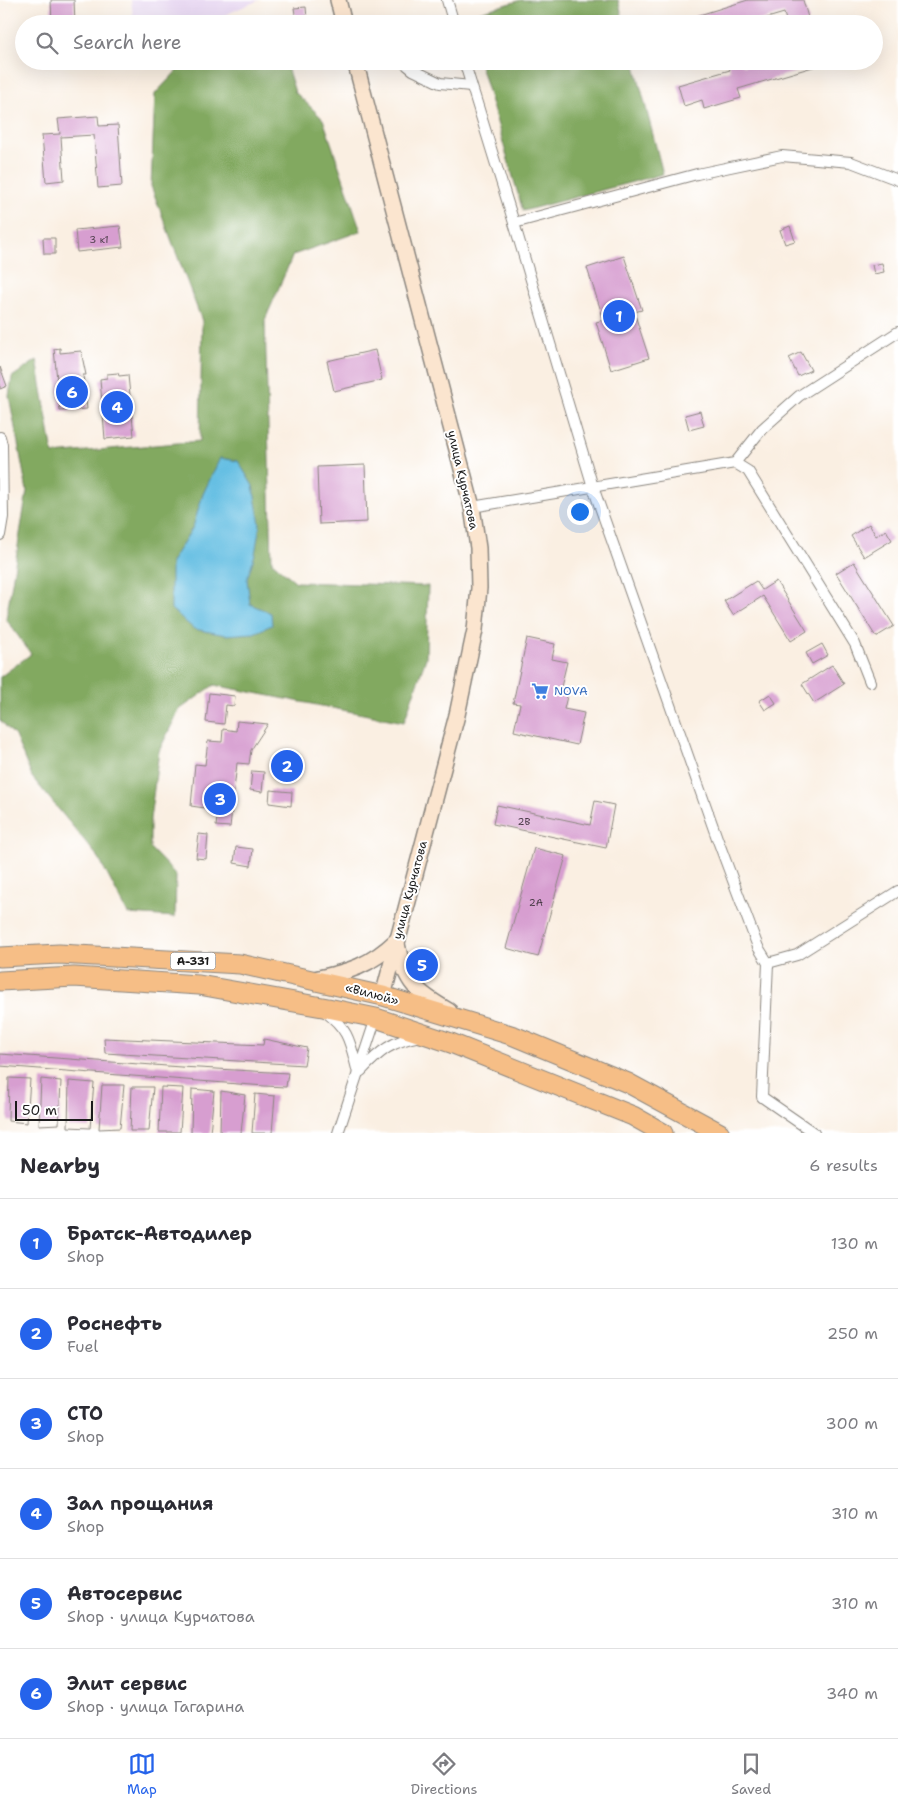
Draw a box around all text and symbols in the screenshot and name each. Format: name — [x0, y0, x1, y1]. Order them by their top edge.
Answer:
search box — [15, 15, 883, 70]
icon: search — [33, 29, 61, 57]
text: Search here — [73, 30, 182, 55]
house number: 3 к1 — [89, 233, 109, 246]
pin: 1 — [603, 297, 635, 335]
pin: 6 — [56, 373, 88, 411]
pin: 4 — [101, 388, 133, 426]
street label: улица Курчатова — [444, 429, 482, 532]
your location — [567, 499, 593, 525]
supermarket icon: NOVA — [530, 681, 550, 701]
place label: NOVA — [554, 683, 588, 699]
pin: 2 — [271, 747, 303, 785]
pin: 3 — [204, 780, 236, 818]
house number: 2В — [518, 815, 531, 828]
street label: улица Курчатова — [389, 839, 431, 941]
house number: 2А — [529, 896, 543, 909]
pin: 5 — [406, 946, 438, 984]
road number: А-331 — [170, 952, 216, 969]
street label: «Вилюй» — [344, 979, 401, 1009]
scale bar — [15, 1098, 92, 1121]
text: 50 m — [22, 1101, 57, 1119]
text: Nearby — [20, 1152, 100, 1180]
text: 6 results — [809, 1155, 878, 1176]
text: Братск-Автодилер — [67, 1221, 252, 1246]
text: 1 — [32, 1233, 40, 1254]
text: 130 m — [831, 1233, 878, 1254]
text: Shop — [67, 1246, 104, 1267]
text: Роснефть — [67, 1311, 162, 1336]
text: 2 — [30, 1323, 42, 1344]
text: 250 m — [827, 1323, 878, 1344]
text: Fuel — [67, 1336, 98, 1357]
text: СТО — [67, 1401, 103, 1426]
text: 3 — [30, 1413, 42, 1434]
text: 300 m — [826, 1413, 878, 1434]
text: Shop — [67, 1426, 104, 1447]
text: Зал прощания — [67, 1491, 214, 1516]
text: 4 — [30, 1503, 42, 1524]
text: 310 m — [831, 1503, 878, 1524]
text: Shop — [67, 1516, 104, 1537]
text: Автосервис — [67, 1581, 183, 1606]
text: 5 — [31, 1593, 41, 1614]
text: 310 m — [831, 1593, 878, 1614]
text: Shop · улица Курчатова — [67, 1606, 255, 1627]
text: Элит сервис — [67, 1671, 187, 1696]
text: 6 — [30, 1683, 42, 1704]
text: 340 m — [826, 1683, 878, 1704]
text: Shop · улица Гагарина — [67, 1696, 244, 1717]
tab: Map — [127, 1750, 157, 1798]
tab: Directions — [411, 1750, 477, 1798]
tab: Saved — [731, 1750, 771, 1798]

